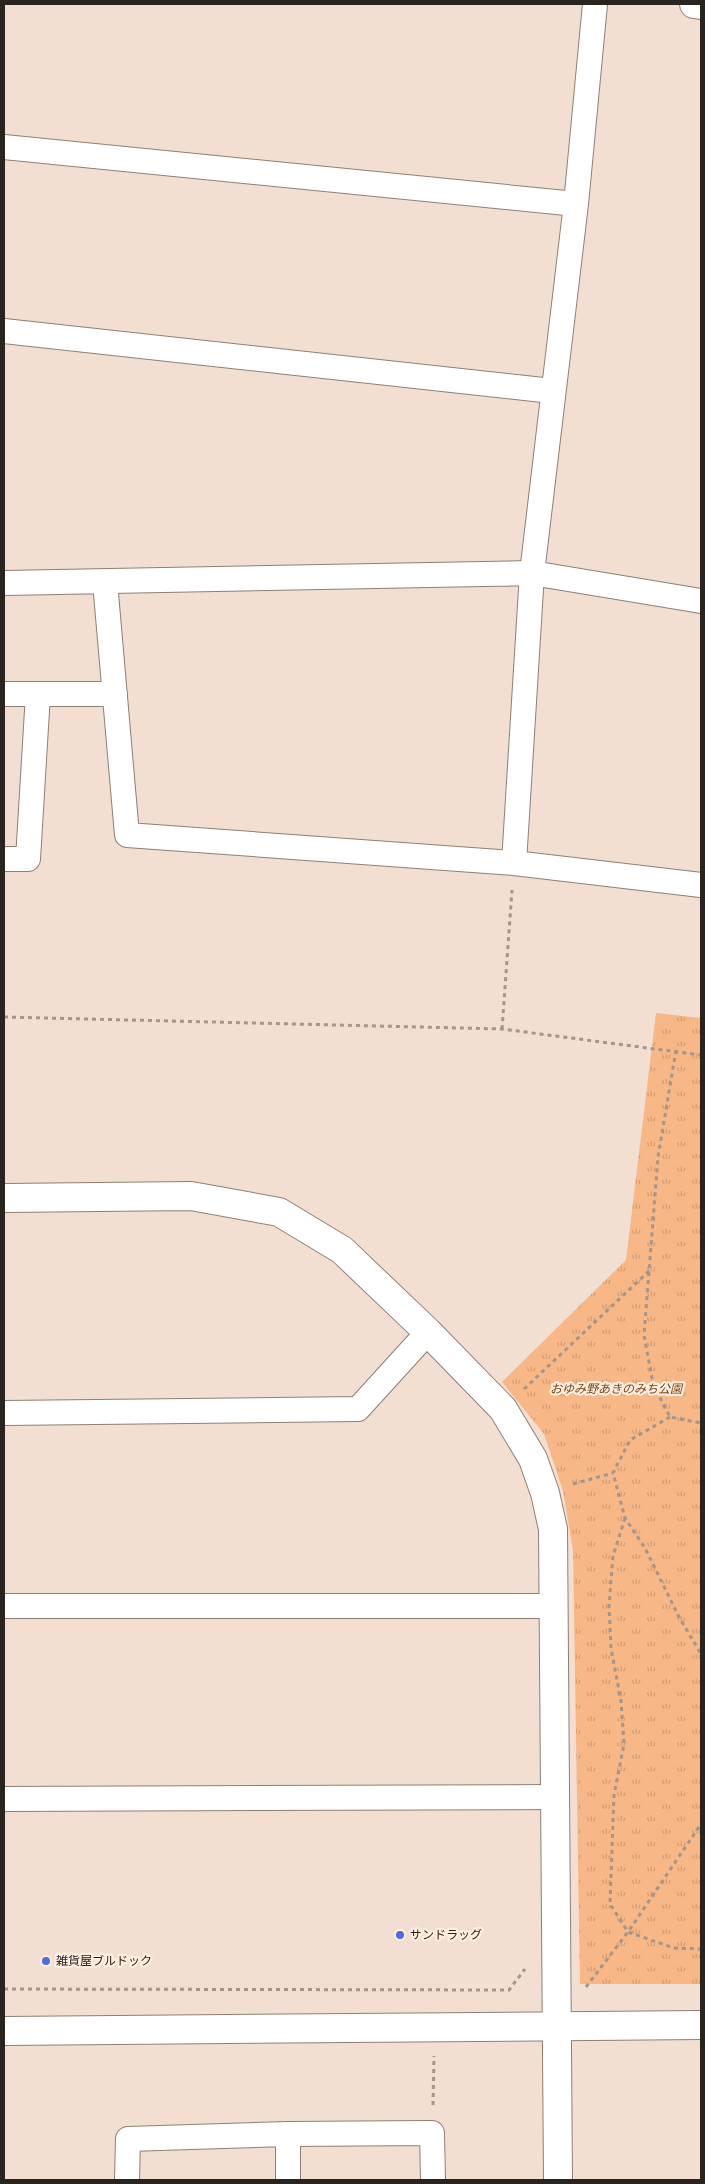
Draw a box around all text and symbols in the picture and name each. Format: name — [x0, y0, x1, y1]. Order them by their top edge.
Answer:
park label: おゆみ野あきのみち公園 — [550, 1379, 684, 1396]
place label: サンドラッグ — [410, 1925, 482, 1942]
marker: サンドラッグ — [394, 1929, 406, 1941]
place label: 雑貨屋ブルドック — [56, 1951, 152, 1968]
marker: 雑貨屋ブルドック — [40, 1955, 52, 1967]

